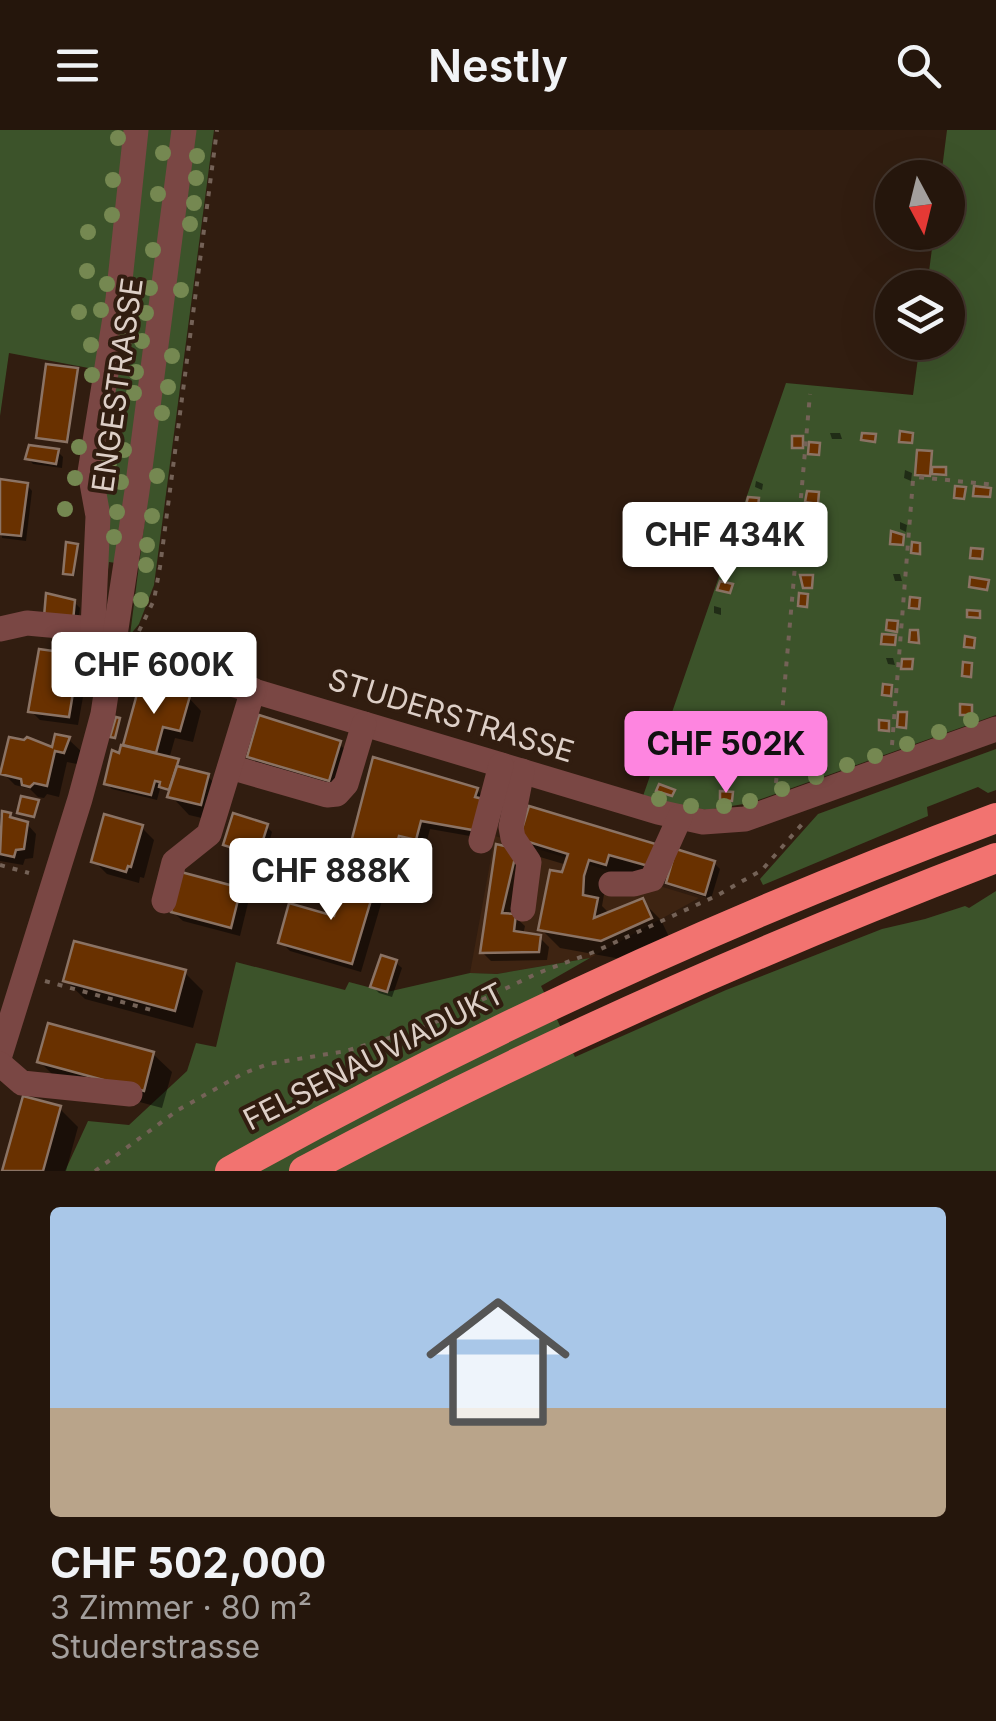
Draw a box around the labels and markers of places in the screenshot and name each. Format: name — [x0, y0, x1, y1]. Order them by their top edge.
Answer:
pin: CHF 434K — [622, 502, 828, 587]
pin: CHF 600K — [51, 632, 257, 717]
pin: CHF 502K — [623, 711, 829, 796]
pin: CHF 888K — [228, 838, 434, 923]

